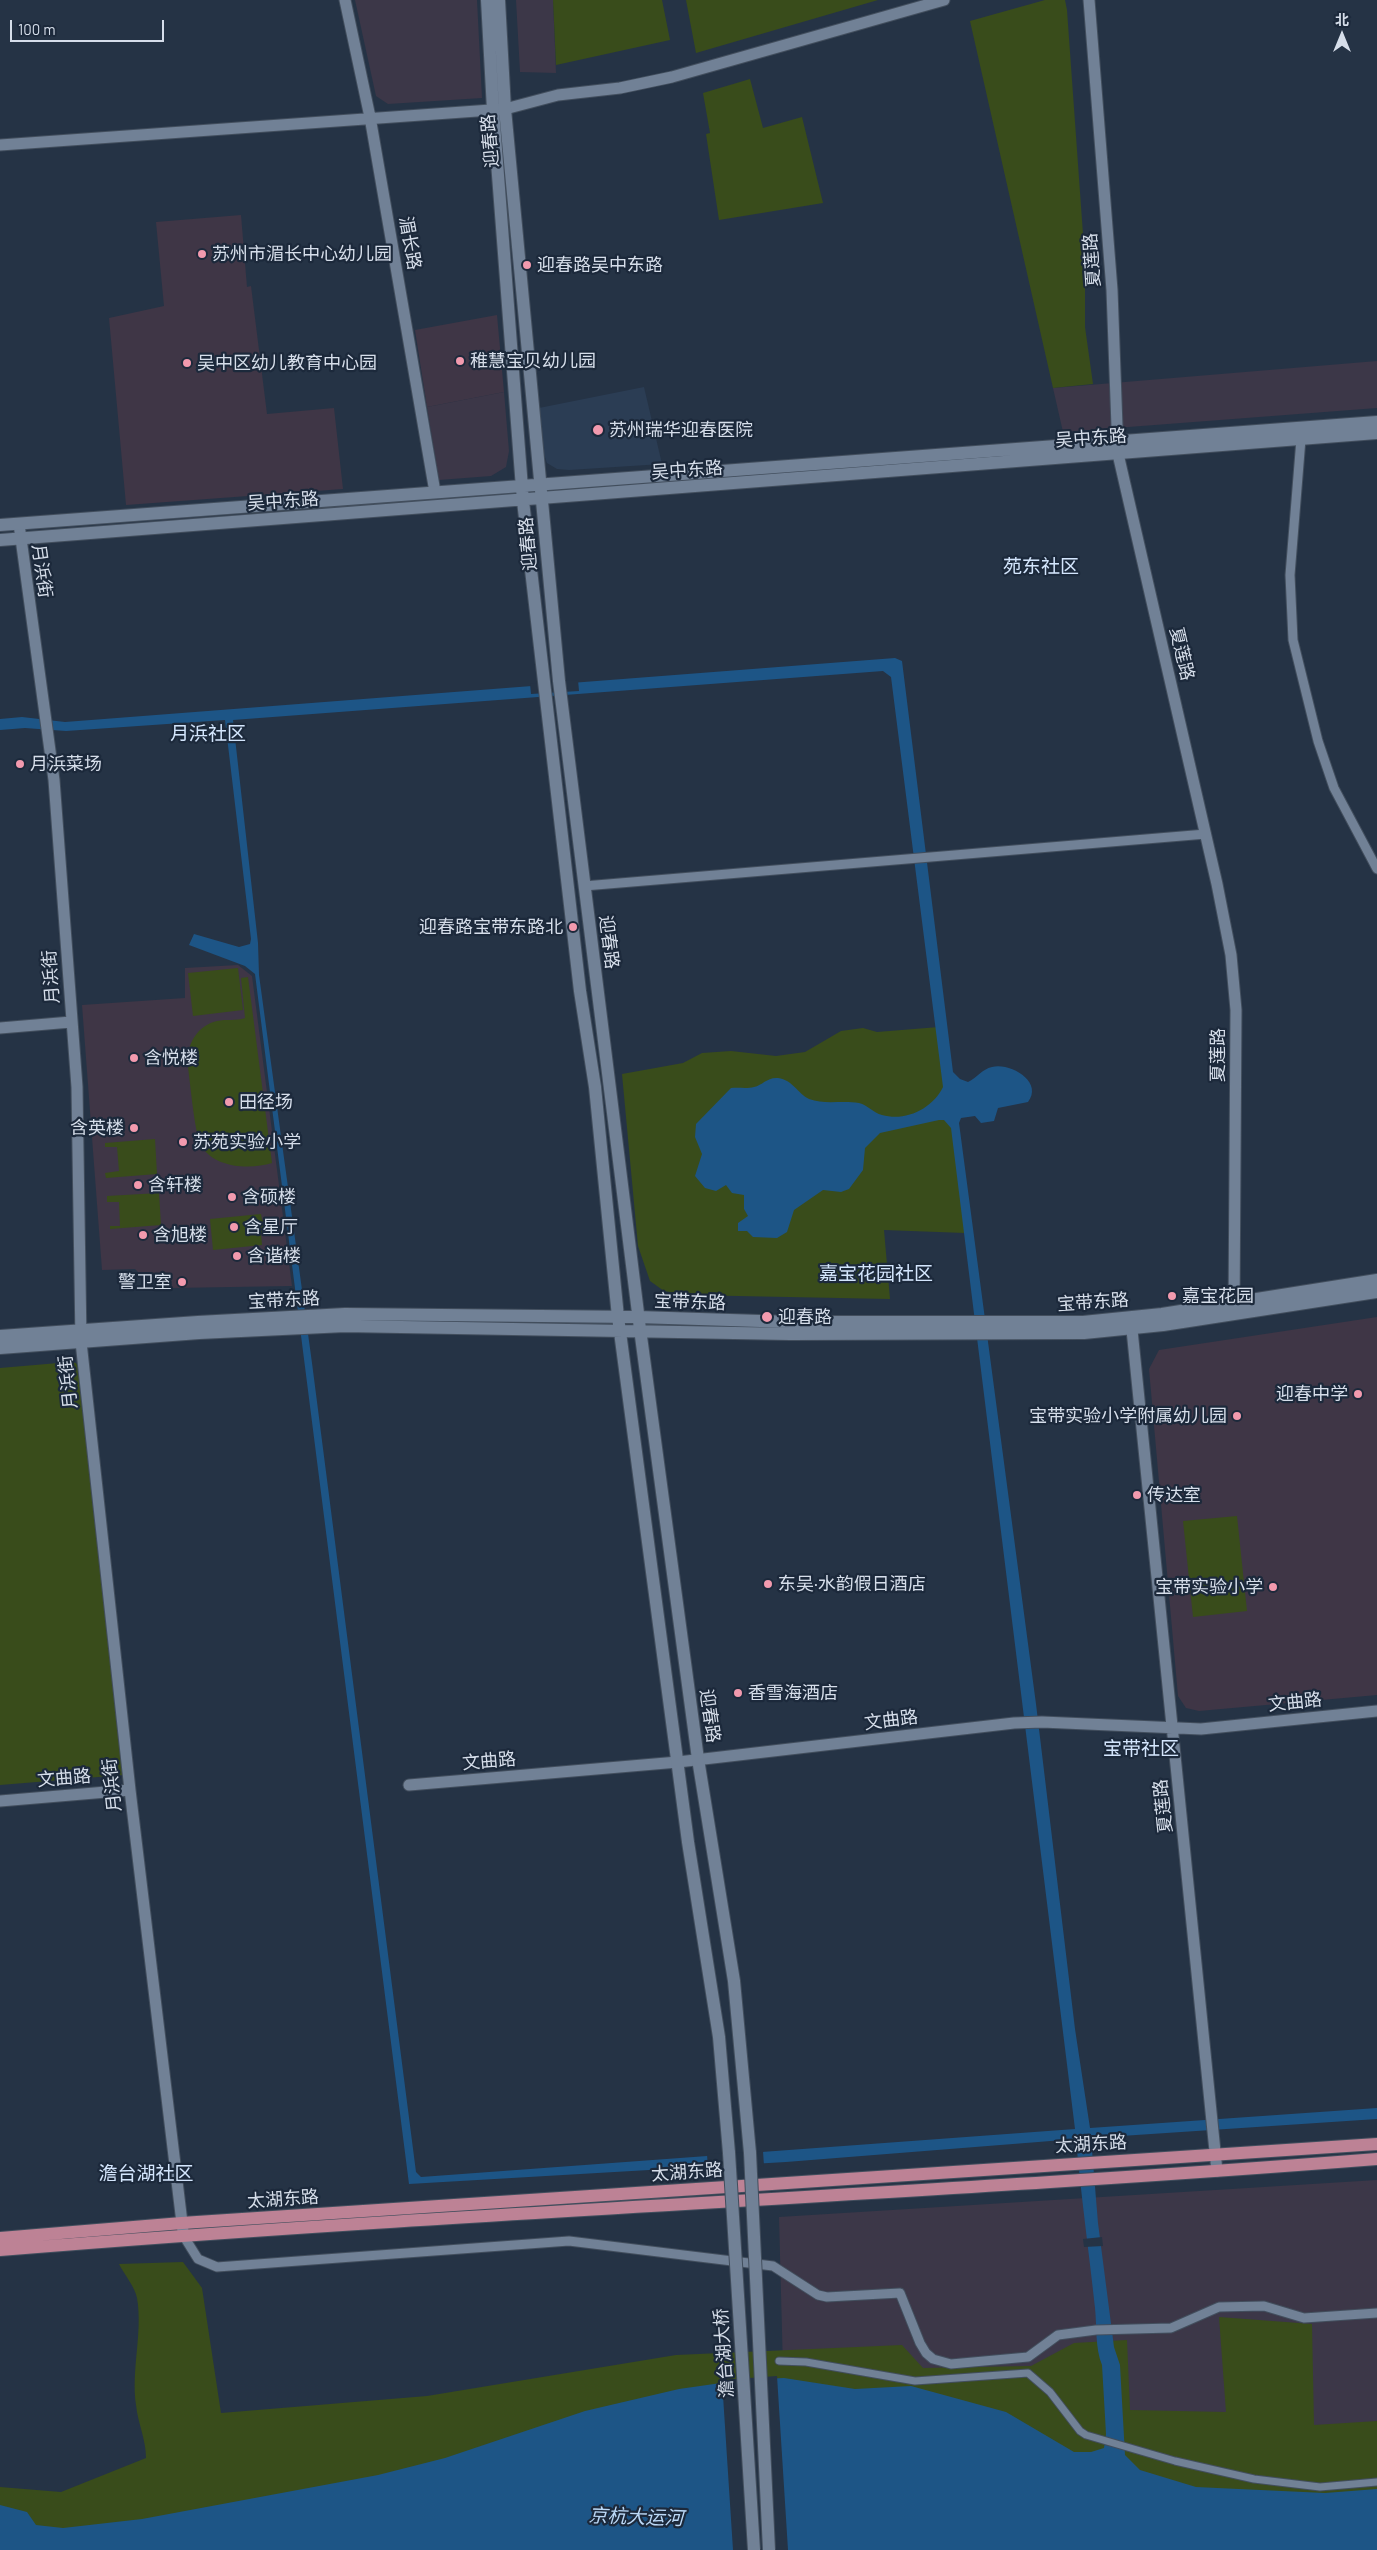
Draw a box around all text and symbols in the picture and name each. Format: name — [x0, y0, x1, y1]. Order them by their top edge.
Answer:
scale bar — [12, 10, 166, 42]
north arrow — [1317, 10, 1367, 60]
text: 北 — [1335, 11, 1349, 28]
text: 100 m — [18, 20, 56, 38]
street label: 迎春路 — [477, 113, 503, 169]
street label: 湄长路 — [395, 215, 425, 271]
street label: 夏莲路 — [1079, 232, 1105, 288]
place label: 苏州市湄长中心幼儿园 — [212, 243, 392, 265]
marker: 苏州市湄长中心幼儿园 — [196, 248, 208, 260]
place label: 迎春路吴中东路 — [537, 254, 663, 276]
marker: 迎春路吴中东路 — [521, 259, 533, 271]
place label: 稚慧宝贝幼儿园 — [470, 350, 596, 372]
place label: 吴中区幼儿教育中心园 — [197, 352, 377, 374]
marker: 稚慧宝贝幼儿园 — [454, 355, 466, 367]
marker: 吴中区幼儿教育中心园 — [181, 357, 193, 369]
place label: 苏州瑞华迎春医院 — [609, 419, 753, 441]
marker: 苏州瑞华迎春医院 — [591, 423, 605, 437]
street label: 吴中东路 — [1054, 425, 1128, 451]
street label: 吴中东路 — [650, 457, 724, 483]
street label: 吴中东路 — [246, 488, 320, 514]
street label: 迎春路 — [515, 516, 541, 572]
street label: 月浜街 — [28, 543, 56, 599]
district label: 苑东社区 — [1003, 556, 1079, 578]
street label: 夏莲路 — [1165, 625, 1199, 683]
district label: 月浜社区 — [170, 723, 246, 745]
place label: 月浜菜场 — [30, 753, 102, 775]
marker: 月浜菜场 — [14, 758, 26, 770]
street label: 迎春路 — [595, 914, 623, 970]
place label: 迎春路宝带东路北 — [419, 916, 563, 938]
marker: 迎春路宝带东路北 — [567, 921, 579, 933]
street label: 月浜街 — [38, 949, 64, 1005]
street label: 夏莲路 — [1207, 1028, 1229, 1082]
place label: 含悦楼 — [144, 1047, 198, 1069]
marker: 含悦楼 — [128, 1052, 140, 1064]
place label: 田径场 — [239, 1091, 293, 1113]
marker: 田径场 — [223, 1096, 235, 1108]
place label: 含英楼 — [70, 1117, 124, 1139]
marker: 含英楼 — [128, 1122, 140, 1134]
place label: 苏苑实验小学 — [193, 1131, 301, 1153]
marker: 苏苑实验小学 — [177, 1136, 189, 1148]
place label: 含轩楼 — [148, 1174, 202, 1196]
marker: 含轩楼 — [132, 1179, 144, 1191]
place label: 含硕楼 — [242, 1186, 296, 1208]
marker: 含硕楼 — [226, 1191, 238, 1203]
place label: 含星厅 — [244, 1216, 298, 1238]
marker: 含星厅 — [228, 1221, 240, 1233]
place label: 含旭楼 — [153, 1224, 207, 1246]
marker: 含旭楼 — [137, 1229, 149, 1241]
place label: 含谐楼 — [247, 1245, 301, 1267]
marker: 含谐楼 — [231, 1250, 243, 1262]
district label: 嘉宝花园社区 — [819, 1263, 933, 1285]
place label: 警卫室 — [118, 1271, 172, 1293]
marker: 警卫室 — [176, 1276, 188, 1288]
place label: 嘉宝花园 — [1182, 1285, 1254, 1307]
street label: 宝带东路 — [247, 1287, 321, 1313]
street label: 宝带东路 — [1056, 1289, 1130, 1315]
street label: 宝带东路 — [654, 1290, 726, 1314]
marker: 嘉宝花园 — [1166, 1290, 1178, 1302]
place label: 迎春路 — [778, 1306, 832, 1328]
marker: 迎春路 — [760, 1310, 774, 1324]
street label: 月浜街 — [54, 1354, 82, 1410]
place label: 迎春中学 — [1276, 1383, 1348, 1405]
marker: 迎春中学 — [1352, 1388, 1364, 1400]
place label: 宝带实验小学附属幼儿园 — [1029, 1405, 1227, 1427]
marker: 宝带实验小学附属幼儿园 — [1231, 1410, 1243, 1422]
place label: 传达室 — [1147, 1484, 1201, 1506]
marker: 传达室 — [1131, 1489, 1143, 1501]
place label: 东吴·水韵假日酒店 — [778, 1573, 926, 1595]
place label: 宝带实验小学 — [1155, 1576, 1263, 1598]
marker: 东吴·水韵假日酒店 — [762, 1578, 774, 1590]
marker: 宝带实验小学 — [1267, 1581, 1279, 1593]
place label: 香雪海酒店 — [748, 1682, 838, 1704]
marker: 香雪海酒店 — [732, 1687, 744, 1699]
street label: 迎春路 — [696, 1688, 724, 1744]
street label: 文曲路 — [1267, 1688, 1323, 1716]
street label: 文曲路 — [863, 1706, 919, 1734]
district label: 宝带社区 — [1103, 1738, 1179, 1760]
street label: 文曲路 — [461, 1748, 517, 1774]
street label: 月浜街 — [98, 1757, 126, 1813]
street label: 文曲路 — [36, 1765, 92, 1791]
street label: 夏莲路 — [1149, 1778, 1177, 1834]
street label: 太湖东路 — [1054, 2131, 1128, 2157]
street label: 太湖东路 — [650, 2159, 724, 2185]
district label: 澹台湖社区 — [99, 2163, 193, 2185]
street label: 太湖东路 — [246, 2186, 320, 2212]
street label: 澹台湖大桥 — [710, 2307, 738, 2399]
water label: 京杭大运河 — [588, 2504, 684, 2530]

